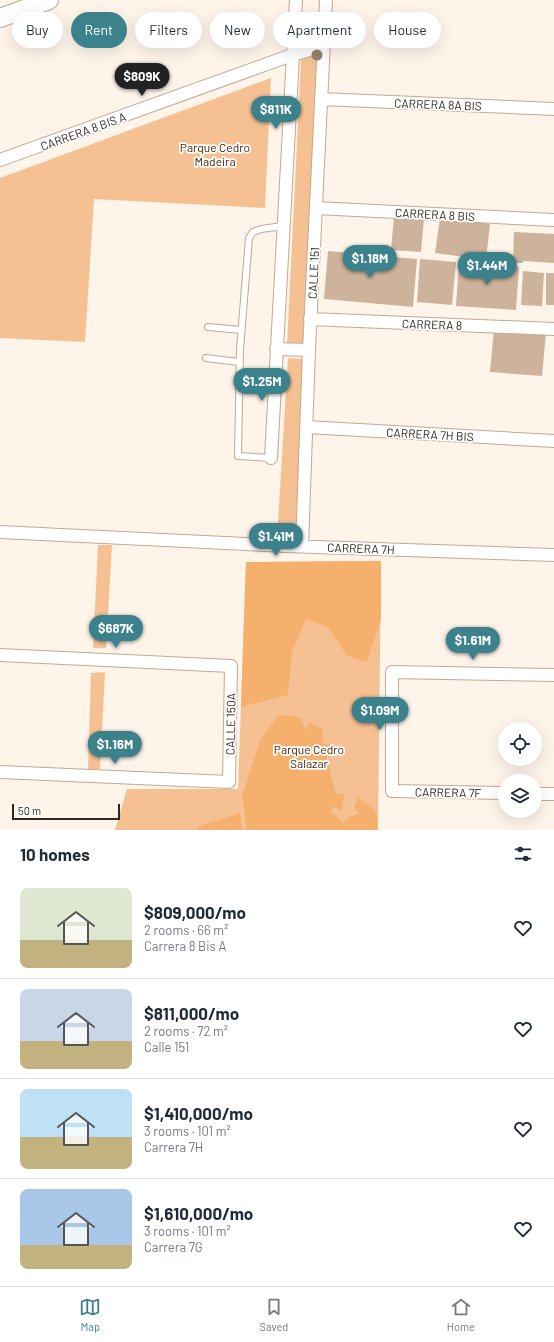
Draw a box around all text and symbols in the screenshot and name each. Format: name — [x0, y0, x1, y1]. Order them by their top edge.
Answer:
chip: Buy — [12, 12, 63, 48]
chip: Rent — [71, 12, 127, 48]
chip: Filters — [135, 12, 202, 48]
chip: New — [210, 12, 265, 48]
chip: Apartment — [273, 12, 366, 48]
chip: House — [374, 12, 441, 48]
pin: $809K — [114, 63, 170, 97]
text: $809K — [124, 68, 160, 84]
street label: CARRERA 8A BIS — [394, 95, 482, 113]
pin: $811K — [248, 96, 304, 130]
text: $811K — [260, 101, 292, 117]
street label: CARRERA 8 BIS A — [38, 109, 128, 153]
park label: Parque Cedro Madeira — [180, 140, 250, 168]
street label: CARRERA 8 BIS — [395, 205, 475, 223]
pin: $1.18M — [337, 245, 403, 279]
street label: CALLE 151 — [305, 247, 321, 299]
text: $1.18M — [352, 250, 388, 266]
pin: $1.44M — [454, 252, 520, 286]
text: $1.44M — [467, 257, 507, 273]
street label: CARRERA 8 — [402, 316, 462, 332]
pin: $1.25M — [229, 368, 295, 402]
text: $1.25M — [242, 373, 282, 389]
street label: CARRERA 7H BIS — [386, 425, 474, 443]
pin: $1.41M — [243, 523, 309, 557]
text: $1.41M — [258, 528, 294, 544]
street label: CARRERA 7H — [327, 540, 395, 556]
pin: $687K — [88, 615, 144, 649]
text: $687K — [98, 620, 134, 636]
pin: $1.61M — [440, 627, 506, 661]
text: $1.61M — [455, 632, 491, 648]
street label: CALLE 150A — [222, 693, 238, 755]
pin: $1.09M — [347, 697, 413, 731]
text: $1.09M — [361, 702, 399, 718]
map controls — [498, 722, 542, 818]
button: locate — [498, 722, 542, 766]
pin: $1.16M — [82, 731, 148, 765]
text: $1.16M — [97, 736, 133, 752]
park label: Parque Cedro Salazar — [274, 742, 344, 770]
button: layers — [498, 774, 542, 818]
street label: CARRERA 7F — [415, 784, 482, 800]
scale bar — [12, 802, 120, 821]
text: 50 m — [18, 804, 41, 817]
icon: filters — [512, 843, 534, 865]
text: 10 homes — [20, 844, 90, 864]
text: $809,000/mo — [144, 902, 246, 922]
icon: home — [52, 904, 100, 952]
icon: heart — [512, 917, 534, 939]
text: 2 rooms · 66 m² — [144, 922, 228, 938]
text: Carrera 8 Bis A — [144, 938, 226, 954]
text: $811,000/mo — [144, 1003, 239, 1023]
icon: home — [52, 1005, 100, 1053]
icon: heart — [512, 1018, 534, 1040]
text: 2 rooms · 72 m² — [144, 1023, 228, 1039]
text: Calle 151 — [144, 1039, 189, 1055]
text: $1,410,000/mo — [144, 1103, 253, 1123]
icon: home — [52, 1105, 100, 1153]
icon: heart — [512, 1118, 534, 1140]
text: 3 rooms · 101 m² — [144, 1123, 231, 1139]
text: Carrera 7H — [144, 1139, 203, 1155]
text: $1,610,000/mo — [144, 1203, 253, 1223]
icon: home — [52, 1205, 100, 1253]
icon: heart — [512, 1218, 534, 1240]
text: 3 rooms · 101 m² — [144, 1223, 231, 1239]
text: Carrera 7G — [144, 1239, 203, 1255]
tab: Map — [79, 1296, 101, 1333]
tab: Saved — [260, 1296, 288, 1333]
tab: Home — [447, 1296, 475, 1333]

